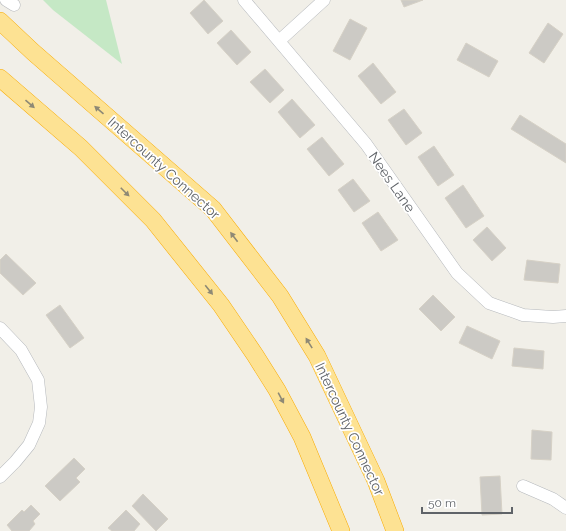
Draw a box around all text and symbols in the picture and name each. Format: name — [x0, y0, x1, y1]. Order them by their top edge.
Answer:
one-way arrow — [24, 99, 35, 108]
one-way arrow — [94, 105, 104, 114]
street label: Intercounty Connector — [105, 114, 223, 222]
street label: Nees Lane — [365, 149, 419, 215]
one-way arrow — [120, 187, 130, 197]
one-way arrow — [230, 231, 239, 242]
one-way arrow — [205, 285, 214, 296]
one-way arrow — [305, 337, 312, 349]
street label: Intercounty Connector — [312, 360, 388, 498]
one-way arrow — [278, 393, 285, 404]
scale bar — [422, 489, 512, 515]
text: 50 m — [428, 496, 456, 510]

